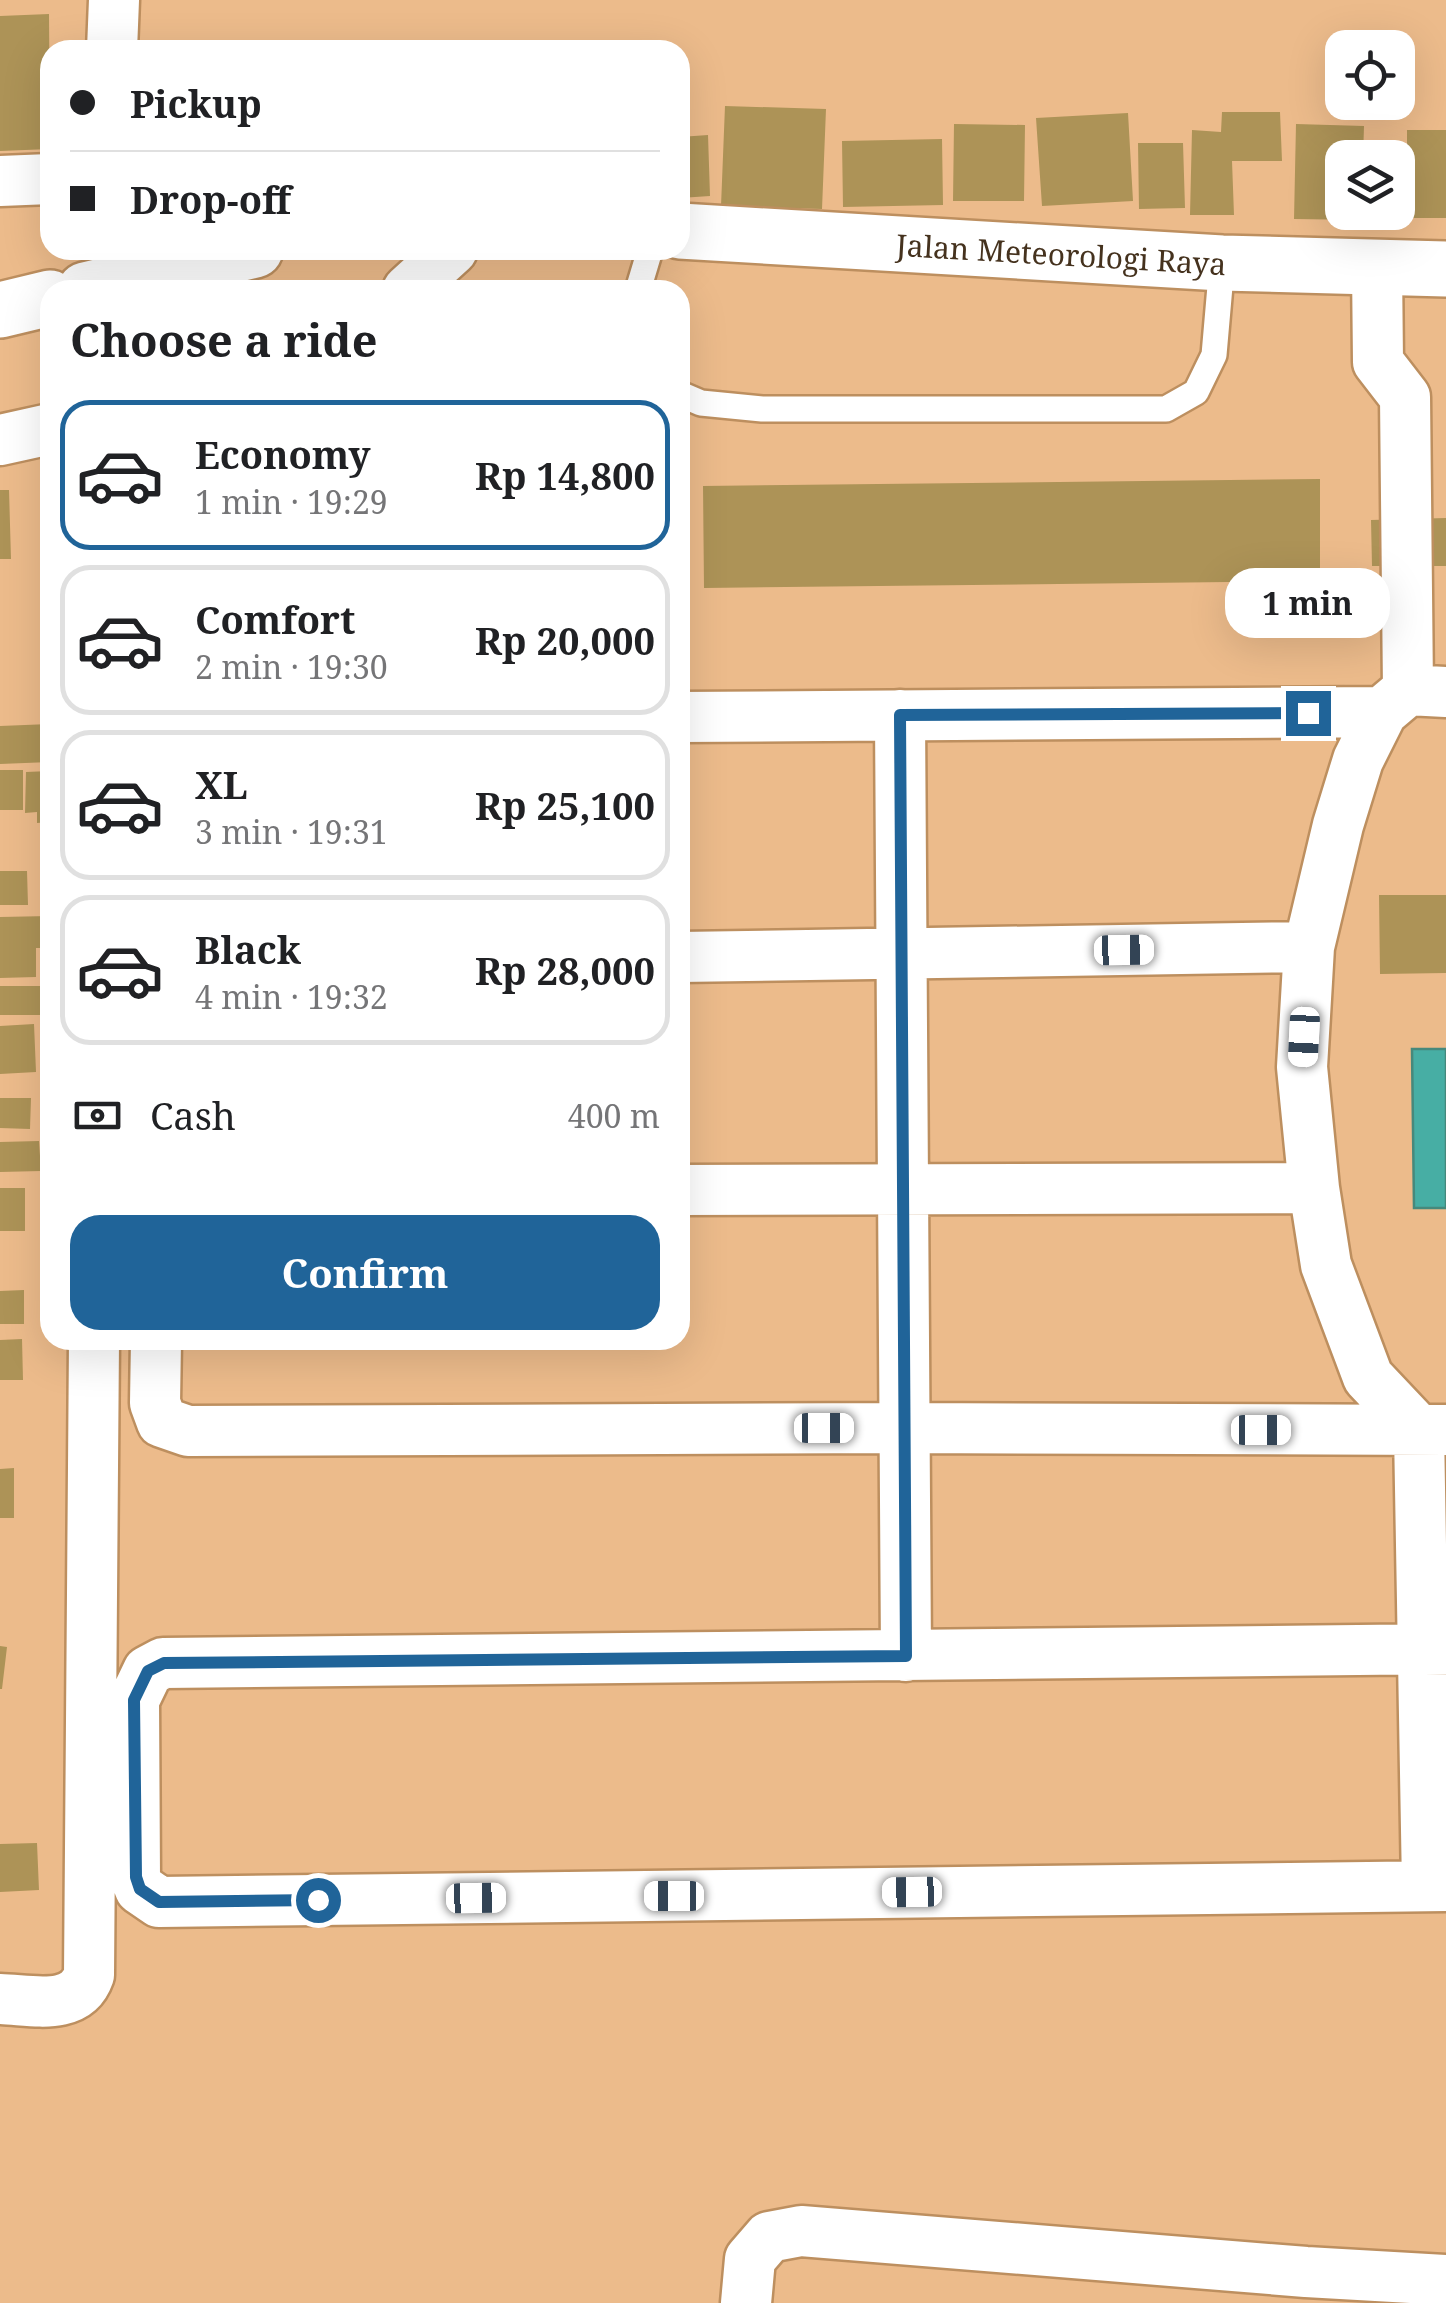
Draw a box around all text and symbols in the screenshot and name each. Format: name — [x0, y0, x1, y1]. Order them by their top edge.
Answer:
map controls — [1325, 30, 1415, 230]
button: locate — [1325, 30, 1415, 120]
text: Pickup — [130, 77, 262, 129]
button: layers — [1325, 140, 1415, 230]
text: Drop-off — [130, 173, 291, 225]
street label: Jalan Meteorologi Raya — [894, 223, 1228, 284]
text: Choose a ride — [70, 309, 378, 370]
text: Economy — [195, 428, 371, 480]
icon: car — [75, 430, 165, 520]
text: Rp 14,800 — [475, 449, 655, 501]
text: 1 min · 19:29 — [195, 480, 388, 523]
callout: 1 min — [1226, 568, 1390, 638]
text: 1 min — [1262, 581, 1353, 624]
text: Comfort — [195, 593, 355, 645]
icon: car — [75, 595, 165, 685]
text: Rp 20,000 — [475, 614, 655, 666]
text: 2 min · 19:30 — [195, 645, 388, 688]
route end — [1286, 691, 1331, 736]
text: XL — [195, 758, 248, 810]
icon: car — [75, 760, 165, 850]
text: Rp 25,100 — [475, 779, 655, 831]
text: 3 min · 19:31 — [195, 810, 388, 853]
text: Black — [195, 923, 301, 975]
icon: car — [75, 925, 165, 1015]
car — [1094, 934, 1154, 966]
text: Rp 28,000 — [475, 944, 655, 996]
text: 4 min · 19:32 — [195, 975, 388, 1018]
car — [1287, 1006, 1321, 1068]
icon: cash — [70, 1088, 125, 1143]
text: Cash — [150, 1089, 236, 1141]
text: 400 m — [568, 1094, 660, 1137]
button: Confirm — [70, 1215, 660, 1330]
car — [794, 1413, 854, 1443]
car — [1231, 1415, 1291, 1445]
car — [882, 1876, 942, 1908]
route start — [296, 1878, 341, 1923]
car — [644, 1881, 704, 1911]
car — [446, 1882, 506, 1914]

